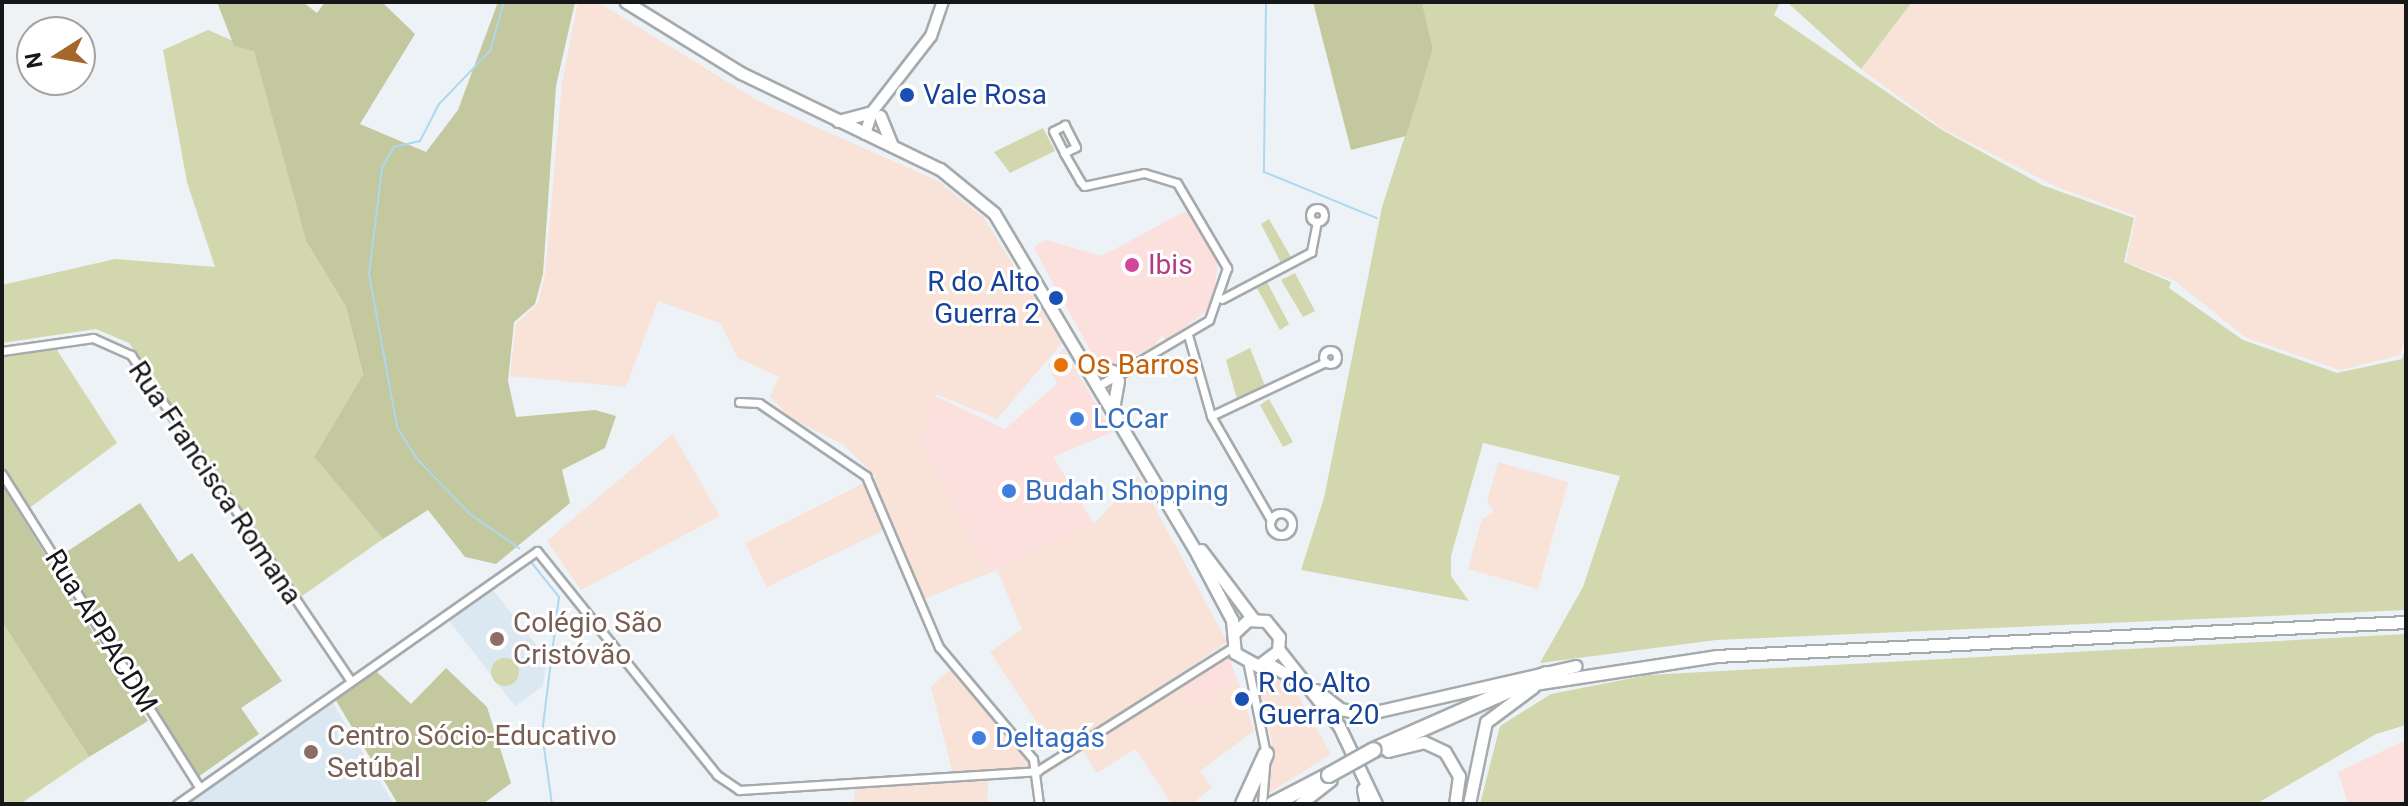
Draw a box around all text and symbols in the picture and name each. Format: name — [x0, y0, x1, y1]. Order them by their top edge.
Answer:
north arrow — [16, 16, 96, 96]
text: N — [20, 50, 48, 70]
place label: Vale Rosa — [923, 78, 1047, 112]
marker: Vale Rosa — [898, 86, 916, 104]
place label: Ibis — [1148, 248, 1193, 282]
marker: Ibis — [1123, 256, 1141, 274]
place label: R do Alto Guerra 2 — [927, 265, 1040, 331]
marker: R do Alto Guerra 2 — [1047, 289, 1065, 307]
place label: Os Barros — [1077, 348, 1199, 382]
street label: Rua Francisca Romana — [121, 355, 309, 611]
marker: Os Barros — [1052, 356, 1070, 374]
place label: LCCar — [1093, 402, 1168, 436]
marker: LCCar — [1068, 410, 1086, 428]
place label: Budah Shopping — [1025, 474, 1229, 508]
marker: Budah Shopping — [1000, 482, 1018, 500]
street label: Rua APPACDM — [38, 543, 164, 719]
place label: Colégio São Cristóvão — [513, 606, 662, 672]
marker: Colégio São Cristóvão — [488, 630, 506, 648]
place label: R do Alto Guerra 20 — [1258, 666, 1379, 732]
marker: R do Alto Guerra 20 — [1233, 690, 1251, 708]
place label: Centro Sócio-Educativo Setúbal — [327, 719, 617, 785]
place label: Deltagás — [995, 721, 1105, 755]
marker: Deltagás — [970, 729, 988, 747]
marker: Centro Sócio-Educativo Setúbal — [302, 743, 320, 761]

